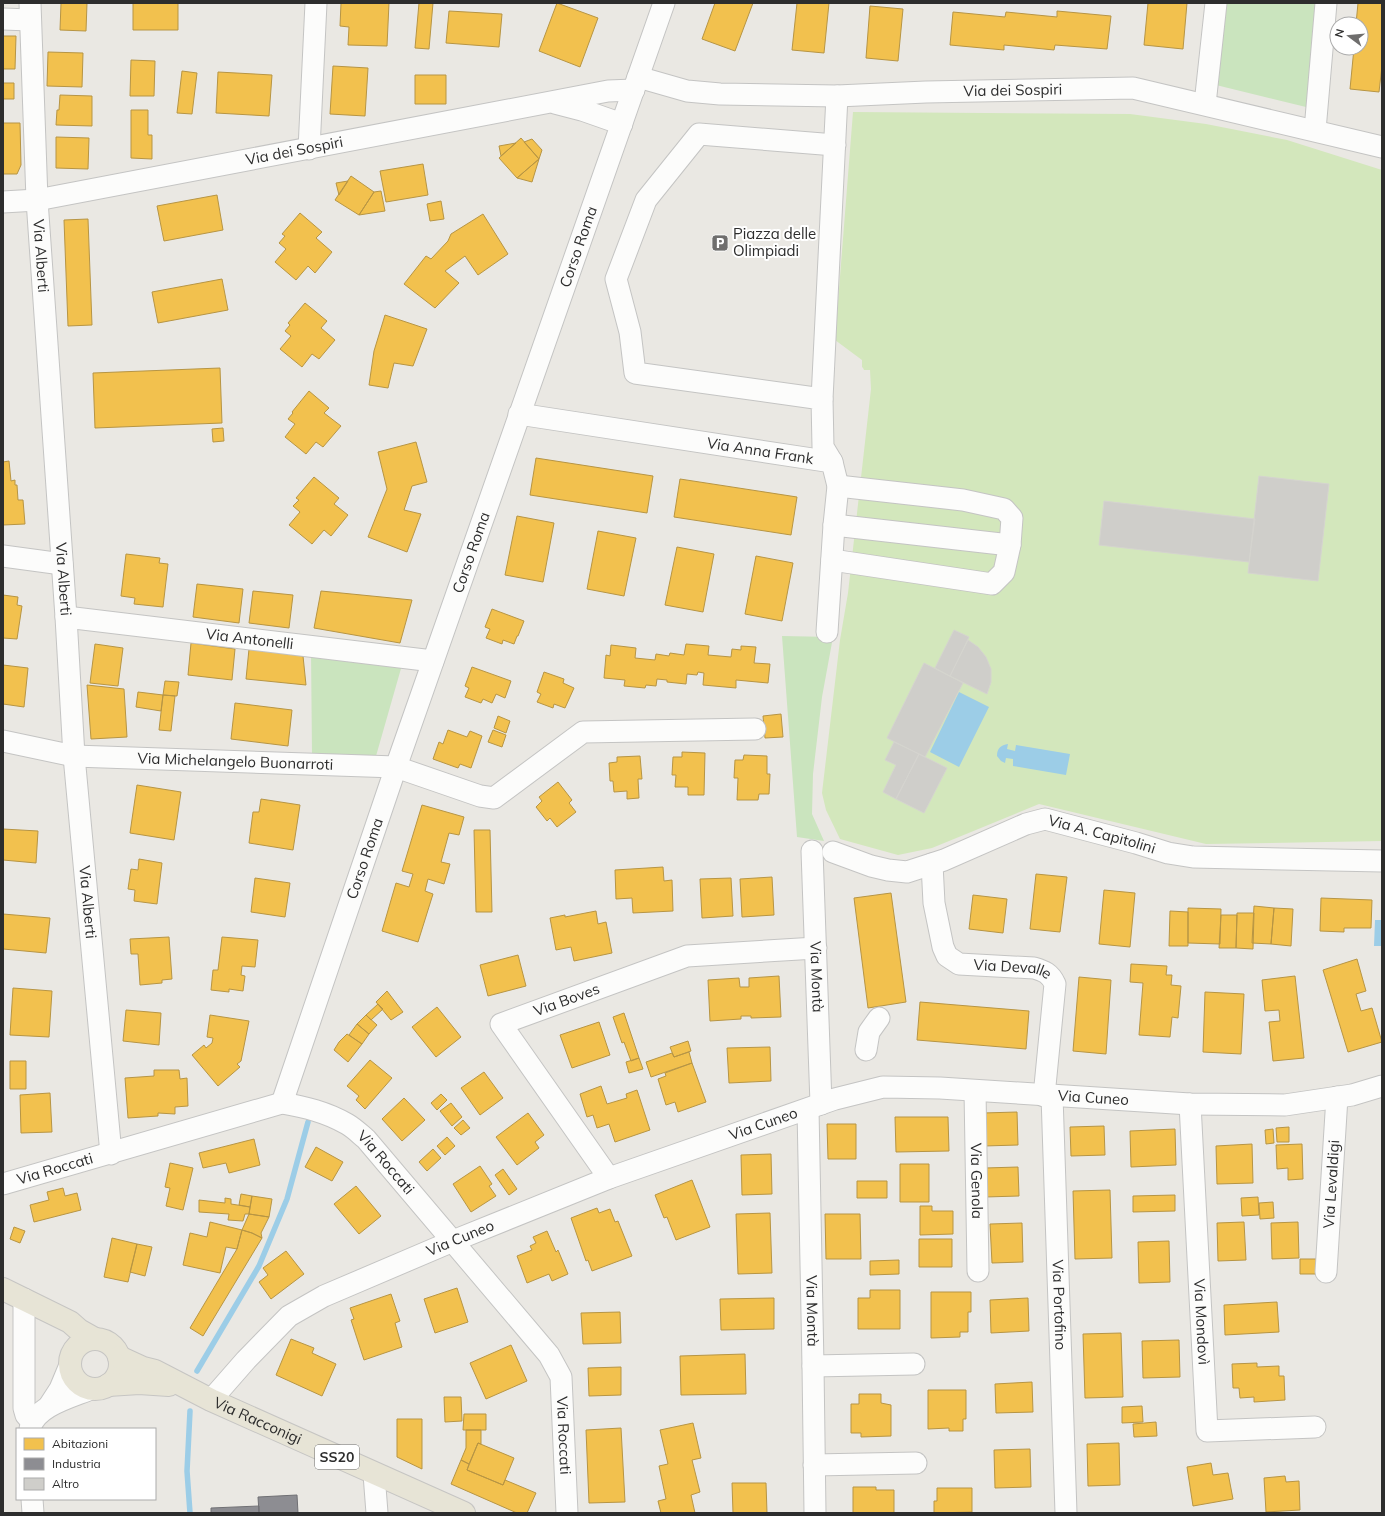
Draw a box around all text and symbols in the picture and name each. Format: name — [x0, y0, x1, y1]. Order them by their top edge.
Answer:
north arrow — [1329, 16, 1369, 56]
text: N — [1332, 27, 1347, 39]
street label: Via dei Sospiri — [963, 79, 1062, 100]
street label: Via dei Sospiri — [244, 132, 344, 169]
street label: Corso Roma — [555, 204, 601, 290]
street label: Via Alberti — [29, 218, 53, 293]
place label: Piazza delle Olimpiadi — [733, 224, 816, 260]
parking icon: Piazza delle Olimpiadi — [710, 233, 730, 253]
street label: Via Anna Frank — [706, 433, 815, 468]
street label: Corso Roma — [448, 509, 494, 596]
street label: Via Alberti — [52, 542, 76, 616]
street label: Via Antonelli — [205, 624, 295, 653]
street label: Via Michelangelo Buonarroti — [137, 748, 334, 774]
street label: Via A. Capitolini — [1046, 810, 1158, 858]
street label: Corso Roma — [342, 815, 387, 902]
street label: Via Alberti — [75, 864, 101, 939]
street label: Via Montà — [806, 941, 828, 1013]
street label: Via Devalle — [973, 955, 1056, 983]
street label: Via Boves — [531, 979, 602, 1020]
street label: Via Cuneo — [1057, 1086, 1130, 1109]
street label: Via Cuneo — [726, 1103, 800, 1144]
street label: Via Roccati — [354, 1126, 419, 1198]
street label: Via Levaldigi — [1319, 1139, 1343, 1229]
street label: Via Genola — [967, 1143, 987, 1219]
street label: Via Roccati — [14, 1148, 95, 1189]
street label: Via Cuneo — [423, 1215, 497, 1260]
street label: Via Portofino — [1048, 1259, 1071, 1350]
street label: Via Montà — [802, 1275, 823, 1347]
street label: Via Mondovì — [1190, 1278, 1214, 1365]
street label: Via Racconigi — [211, 1392, 305, 1448]
street label: Via Roccati — [553, 1396, 575, 1475]
legend — [16, 1428, 156, 1500]
text: Abitazioni — [52, 1436, 108, 1451]
road number: SS20 — [315, 1445, 359, 1469]
text: Industria — [52, 1456, 101, 1471]
text: Altro — [52, 1476, 79, 1491]

